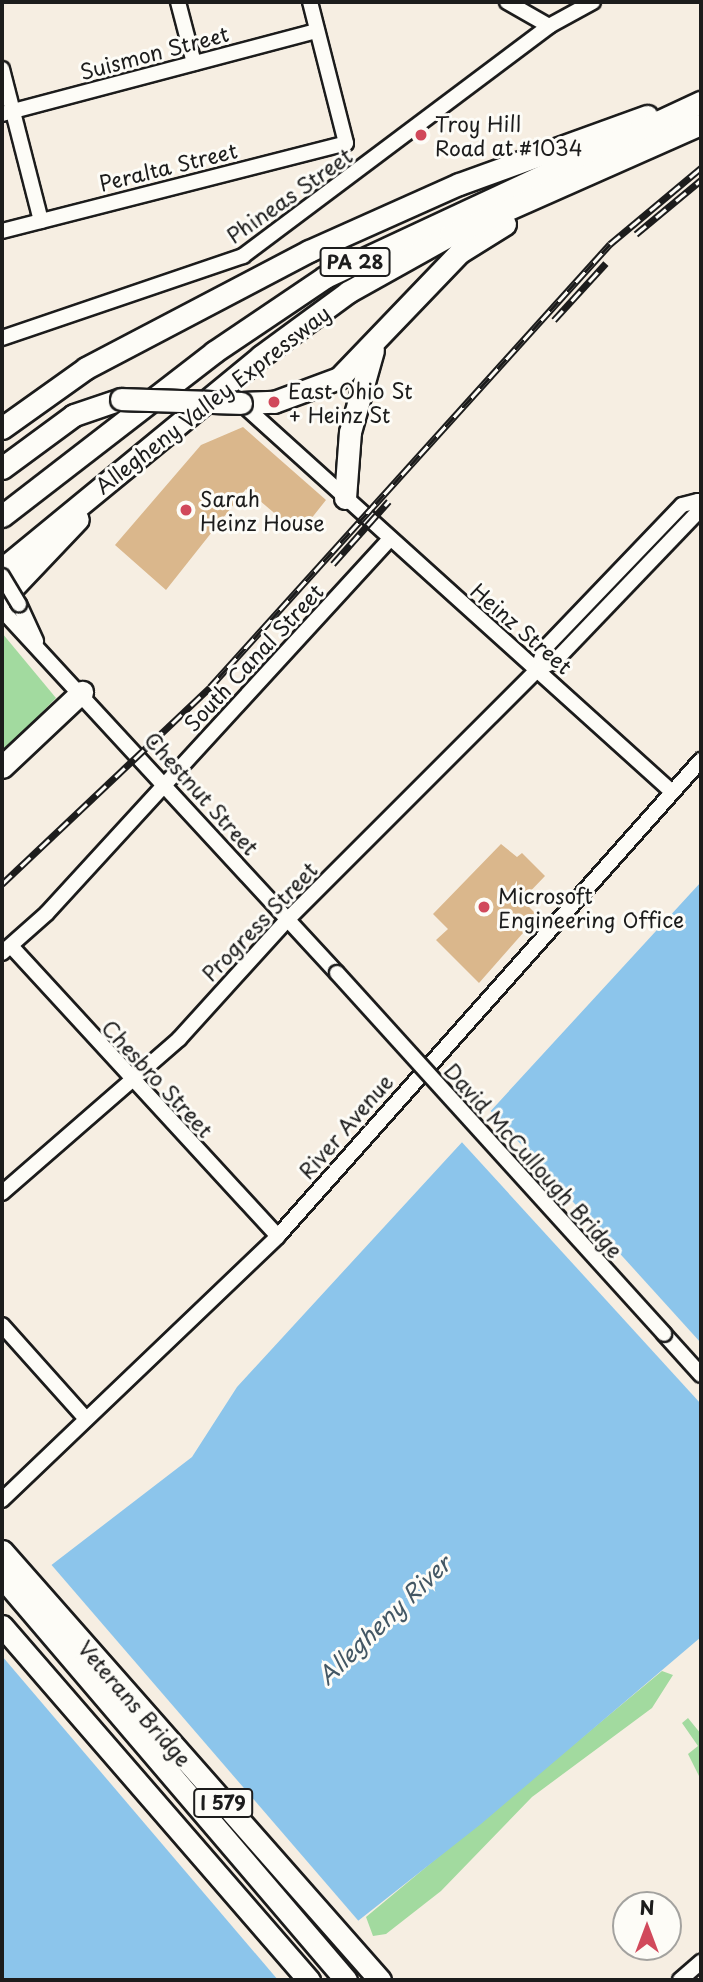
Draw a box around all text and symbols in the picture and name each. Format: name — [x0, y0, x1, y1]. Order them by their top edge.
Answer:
street label: Suismon Street — [76, 20, 232, 84]
place label: Troy Hill Road at #1034 — [435, 110, 584, 160]
marker: Troy Hill Road at #1034 — [413, 127, 429, 143]
street label: Peralta Street — [96, 136, 240, 196]
street label: Phineas Street — [221, 142, 357, 248]
road number: PA 28 — [318, 246, 392, 278]
street label: Allegheny Valley Expressway — [89, 299, 335, 499]
place label: East Ohio St + Heinz St — [288, 377, 413, 427]
marker: East Ohio St + Heinz St — [266, 394, 282, 410]
place label: Sarah Heinz House — [200, 485, 324, 535]
marker: Sarah Heinz House — [178, 502, 194, 518]
street label: South Canal Street — [178, 577, 328, 737]
street label: Heinz Street — [466, 577, 578, 679]
street label: Chestnut Street — [140, 726, 264, 860]
street label: Progress Street — [196, 856, 322, 986]
place label: Microsoft Engineering Office — [498, 882, 684, 932]
marker: Microsoft Engineering Office — [476, 899, 492, 915]
street label: Chesbro Street — [97, 1014, 219, 1142]
street label: David McCullough Bridge — [439, 1057, 629, 1263]
street label: River Avenue — [293, 1069, 397, 1183]
water label: Allegheny River — [312, 1550, 456, 1690]
street label: Veterans Bridge — [74, 1635, 196, 1771]
road number: I 579 — [192, 1787, 255, 1818]
north arrow — [612, 1891, 682, 1961]
text: N — [639, 1893, 655, 1921]

